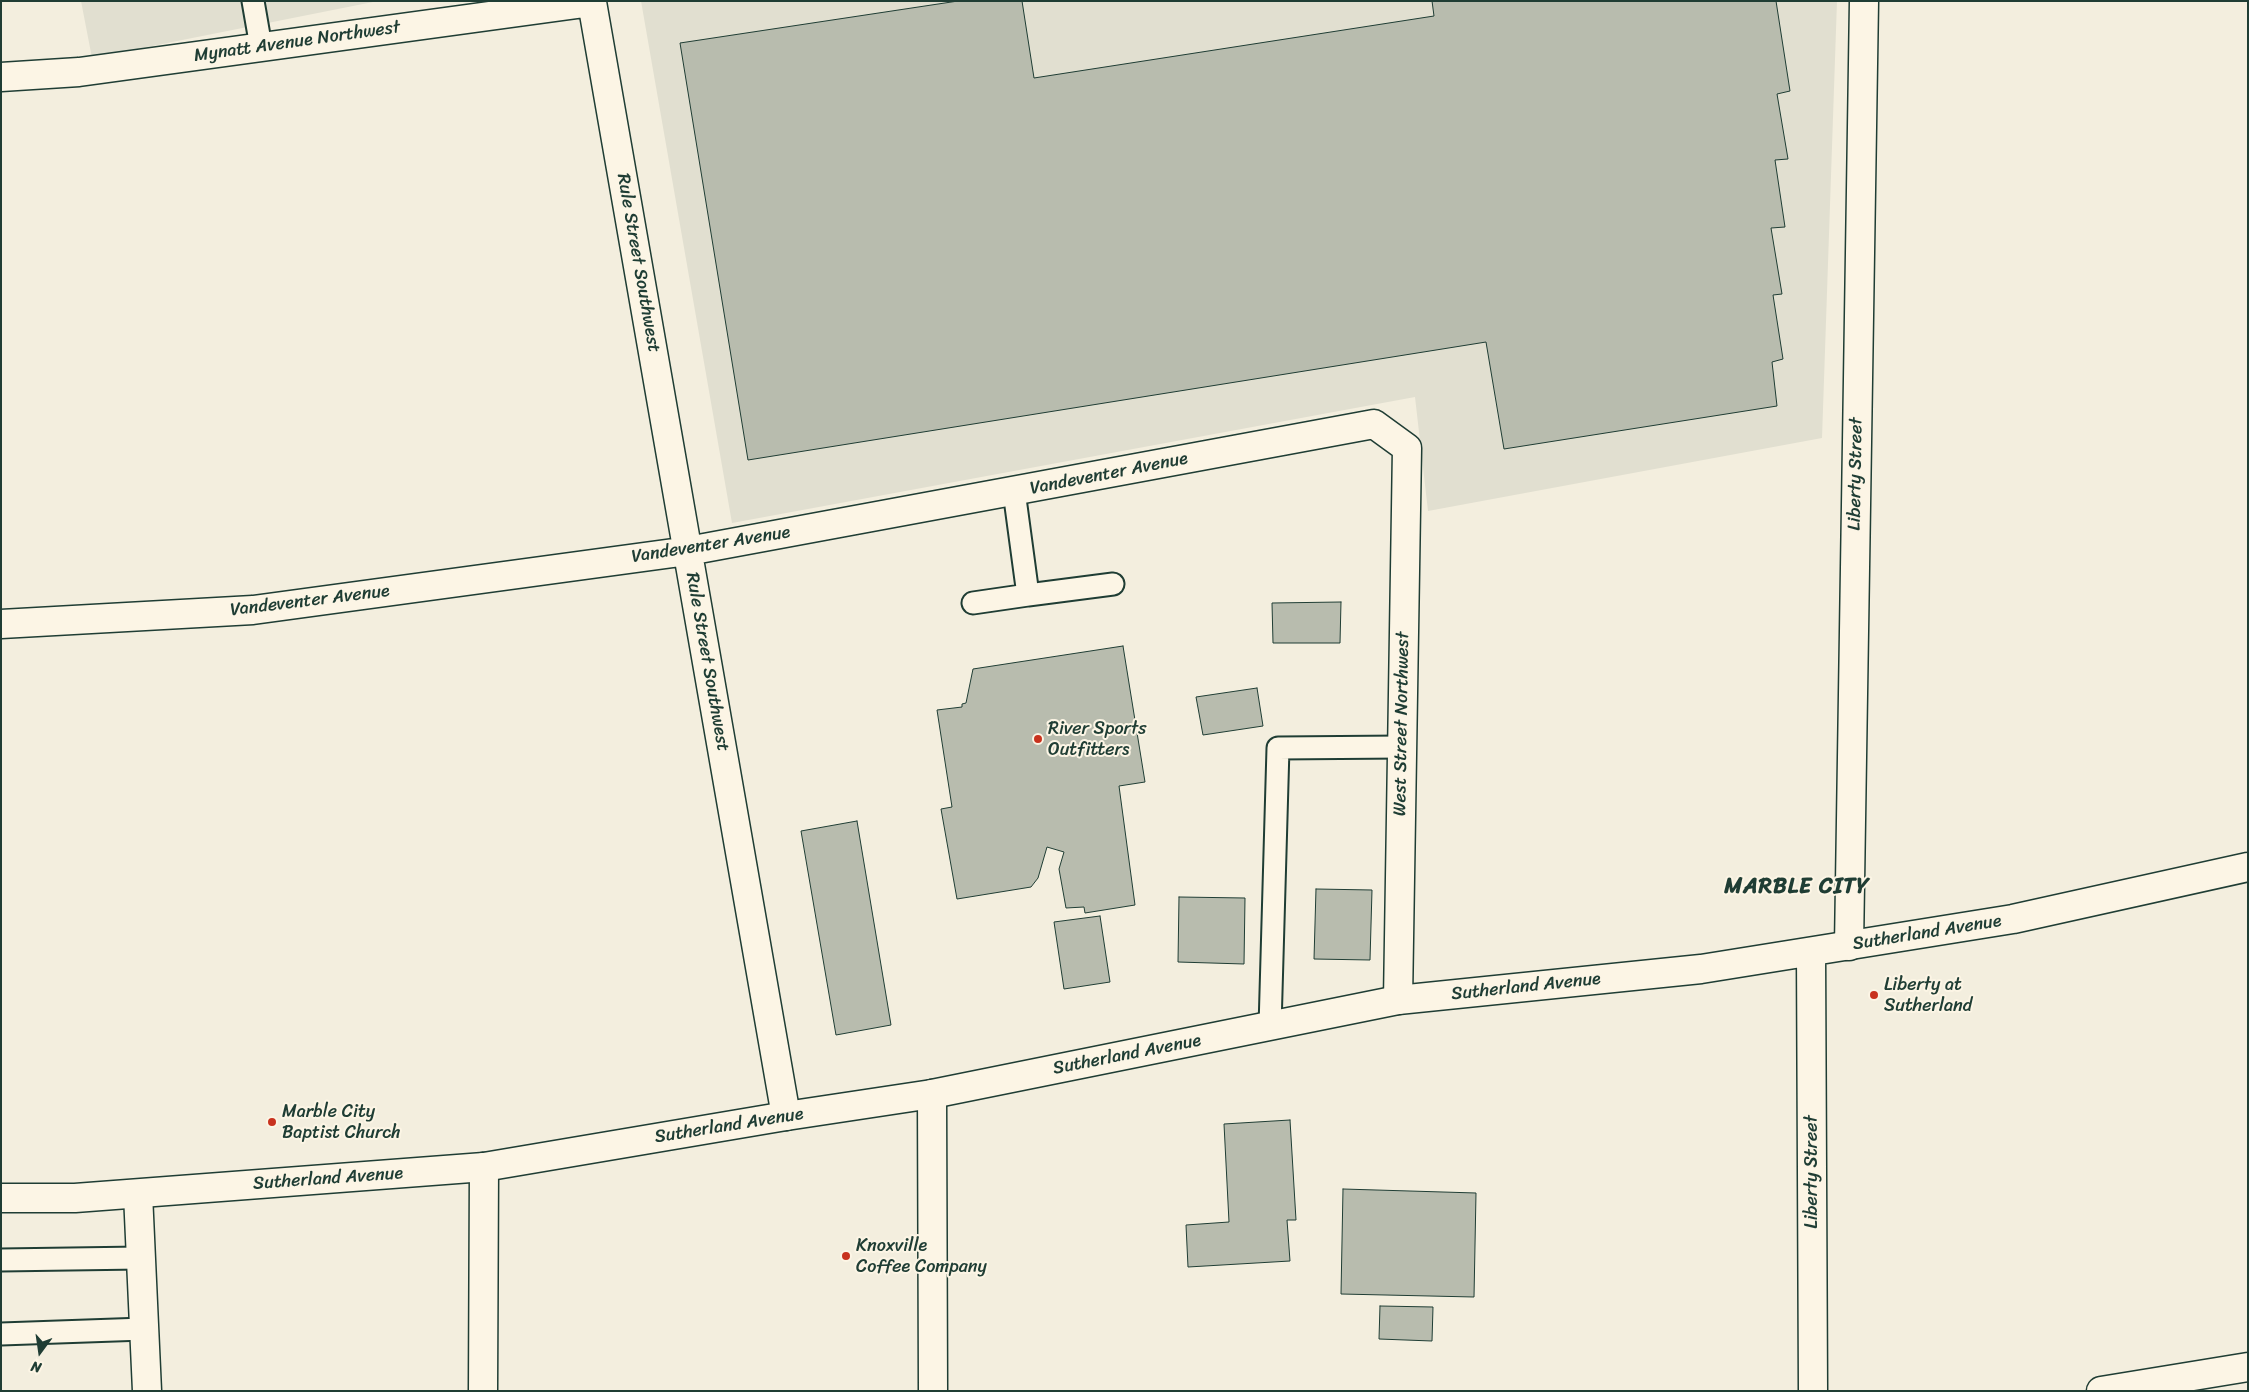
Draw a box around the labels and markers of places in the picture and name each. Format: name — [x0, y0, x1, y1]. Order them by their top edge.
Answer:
place label: River Sports Outfitters — [1048, 718, 1146, 761]
marker: River Sports Outfitters — [1032, 733, 1044, 745]
place label: Liberty at Sutherland — [1884, 974, 1972, 1016]
marker: Liberty at Sutherland — [1868, 989, 1880, 1001]
place label: Marble City Baptist Church — [282, 1101, 401, 1144]
marker: Marble City Baptist Church — [266, 1116, 278, 1128]
place label: Knoxville Coffee Company — [856, 1235, 987, 1278]
marker: Knoxville Coffee Company — [840, 1250, 852, 1262]

